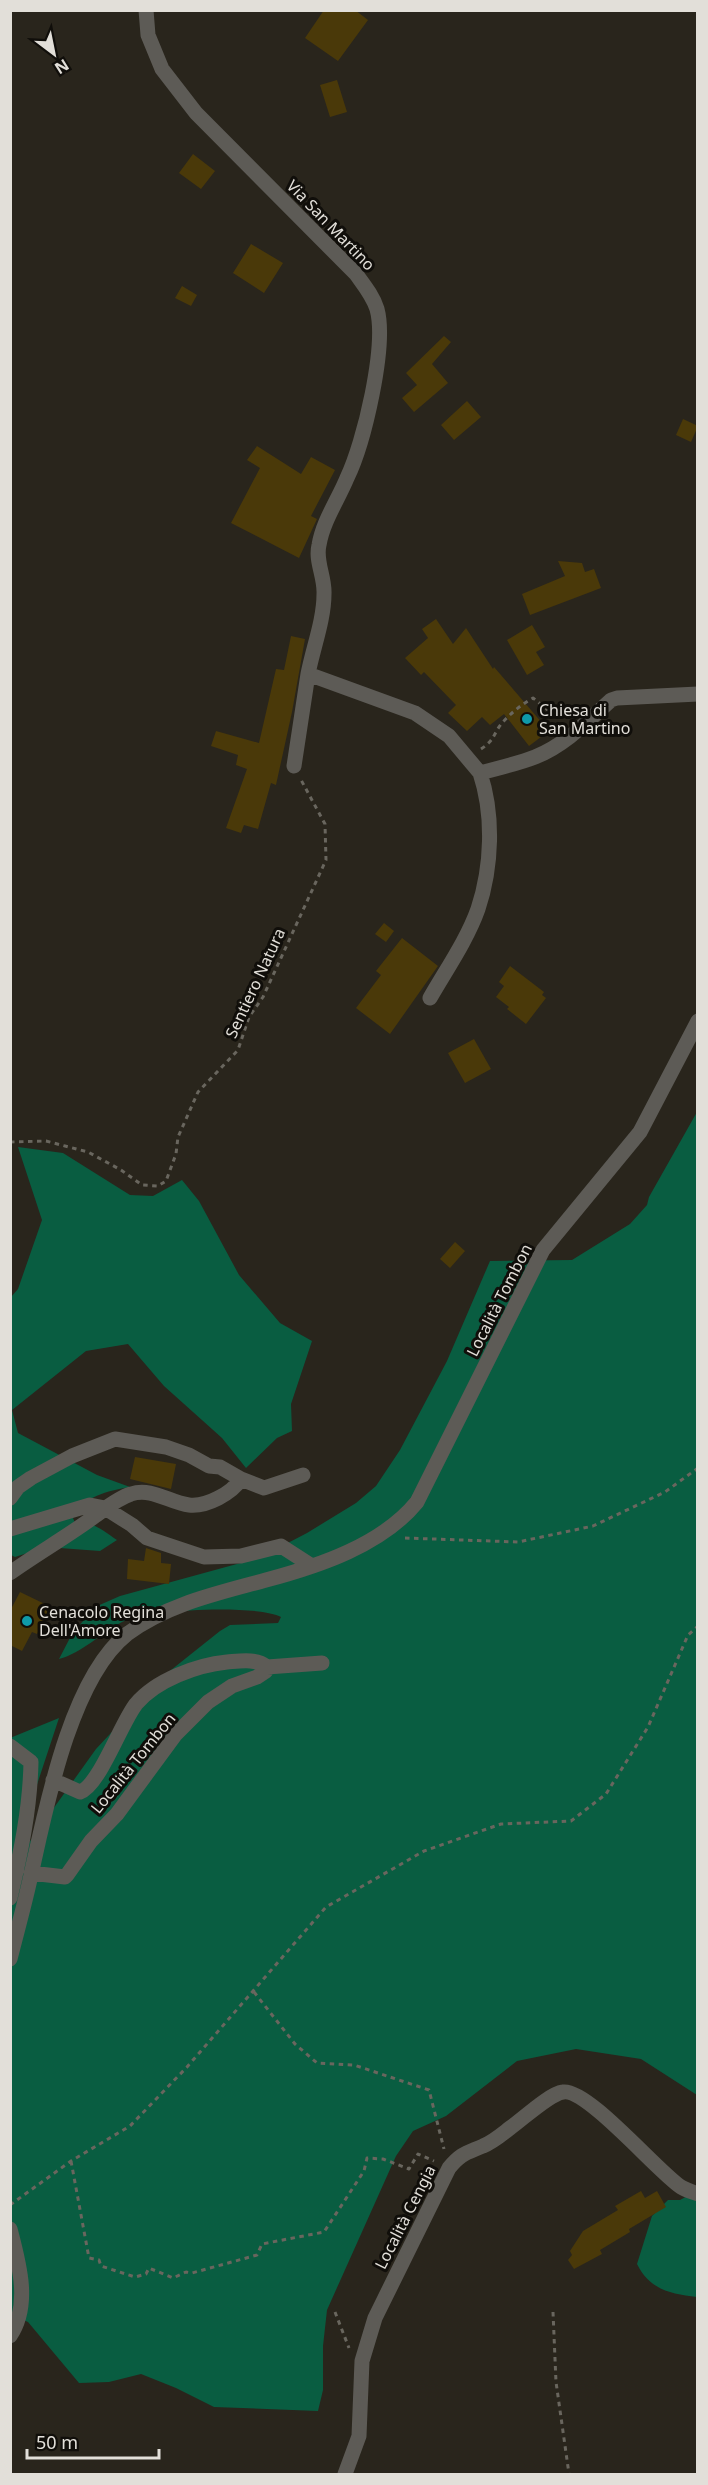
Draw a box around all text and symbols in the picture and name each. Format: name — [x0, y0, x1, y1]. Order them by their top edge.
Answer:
north arrow — [24, 24, 84, 84]
text: N — [51, 54, 73, 79]
street label: Via San Martino — [282, 175, 380, 275]
place label: Chiesa di San Martino — [539, 699, 630, 739]
marker: Chiesa di San Martino — [520, 712, 534, 726]
street label: Sentiero Natura — [220, 925, 290, 1041]
street label: Località Tombon — [461, 1240, 537, 1360]
place label: Cenacolo Regina Dell'Amore — [39, 1601, 164, 1641]
marker: Cenacolo Regina Dell'Amore — [20, 1614, 34, 1628]
street label: Località Tombon — [86, 1708, 180, 1818]
street label: Località Cengia — [369, 2161, 441, 2273]
scale bar — [27, 2422, 159, 2460]
text: 50 m — [36, 2430, 78, 2454]

